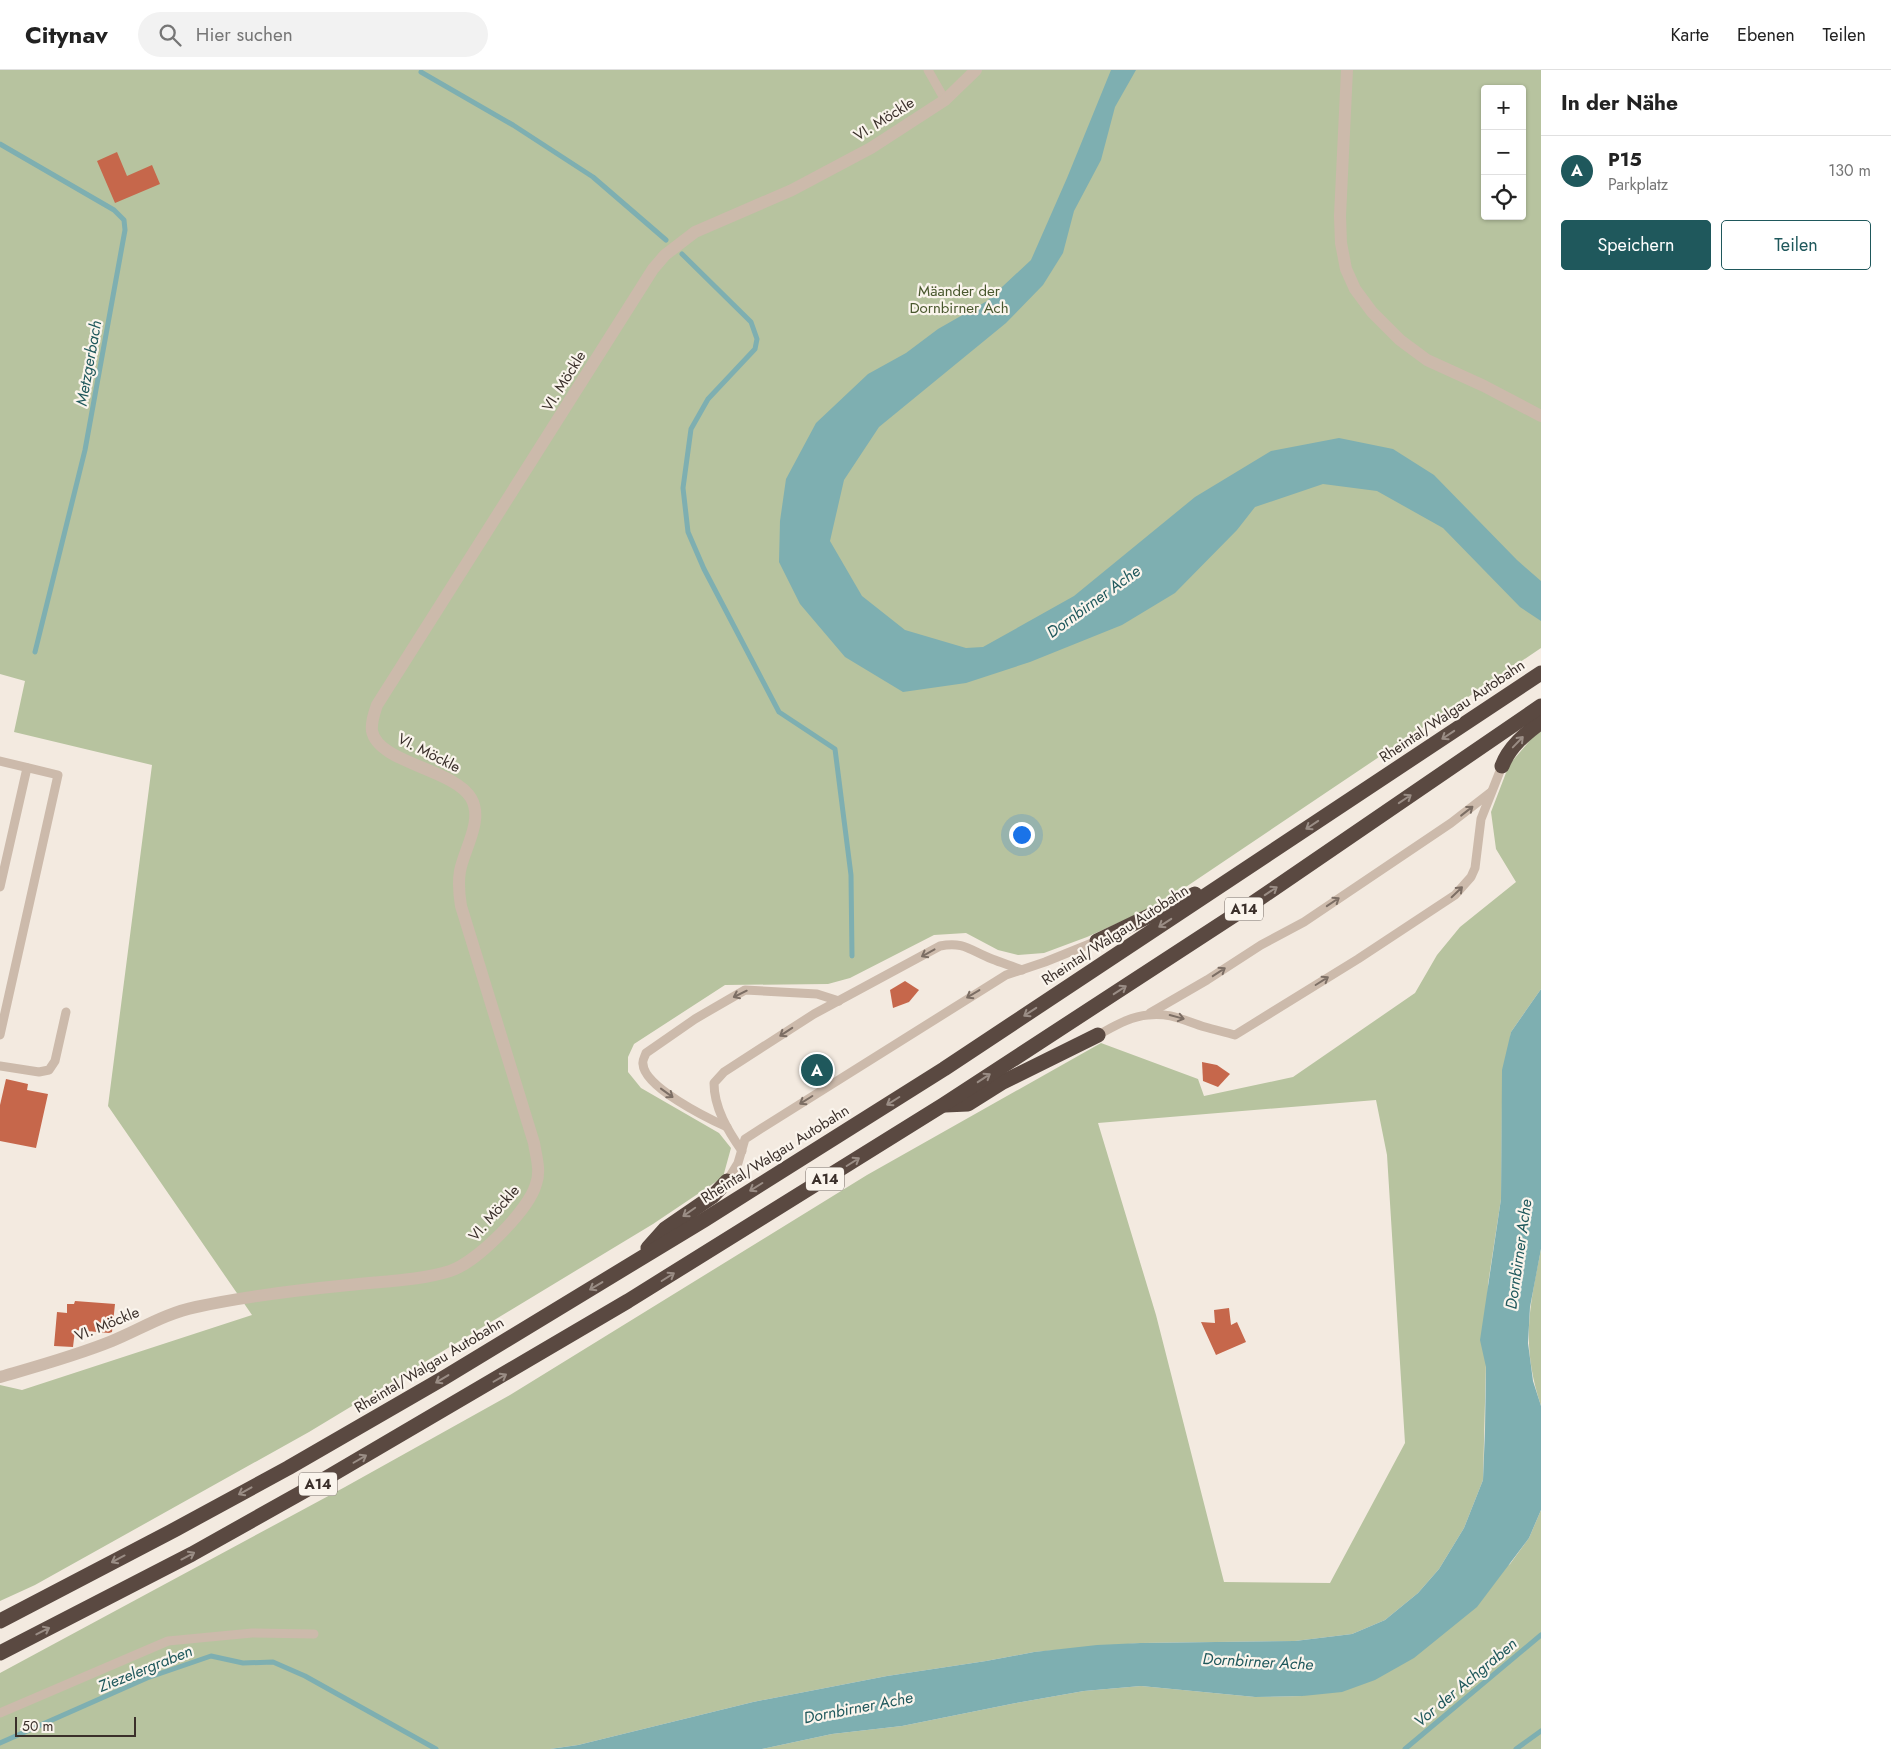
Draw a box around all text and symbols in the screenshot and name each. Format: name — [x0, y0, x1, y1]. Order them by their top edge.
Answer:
search box — [138, 12, 488, 57]
text: Citynav — [25, 17, 108, 52]
icon: search — [156, 21, 184, 49]
text: Hier suchen — [196, 21, 293, 48]
text: Karte — [1670, 22, 1709, 48]
text: Ebenen — [1737, 22, 1795, 48]
text: Teilen — [1823, 22, 1866, 48]
map controls — [1481, 85, 1526, 220]
button: + — [1481, 85, 1526, 130]
text: In der Nähe — [1561, 88, 1678, 118]
street label: VI. Möckle — [849, 92, 919, 146]
button: − — [1481, 130, 1526, 175]
text: P15 — [1608, 146, 1642, 173]
text: A — [1571, 159, 1583, 182]
text: 130 m — [1828, 159, 1871, 182]
text: Parkplatz — [1608, 173, 1668, 196]
button: locate — [1481, 175, 1526, 220]
button: Speichern — [1561, 220, 1711, 270]
button: Teilen — [1721, 220, 1871, 270]
park label: Mäander der Dornbirner Ach — [909, 280, 1009, 319]
water label: Metzgerbach — [70, 318, 107, 408]
street label: VI. Möckle — [537, 346, 591, 416]
water label: Dornbirner Ache — [1042, 560, 1145, 643]
street label: Rheintal/Walgau Autobahn — [1375, 654, 1529, 768]
street label: VI. Möckle — [394, 728, 464, 778]
one-way arrow — [1441, 730, 1455, 740]
one-way arrow — [1512, 735, 1524, 748]
one-way arrow — [1398, 794, 1412, 804]
one-way arrow — [1460, 805, 1473, 816]
one-way arrow — [1306, 820, 1320, 830]
your location — [1009, 822, 1035, 848]
street label: Rheintal/Walgau Autobahn — [1037, 879, 1193, 991]
one-way arrow — [1264, 886, 1278, 896]
one-way arrow — [1451, 886, 1463, 898]
one-way arrow — [1325, 897, 1339, 907]
road number: A14 — [1225, 898, 1263, 921]
one-way arrow — [1159, 918, 1173, 928]
one-way arrow — [921, 948, 936, 958]
one-way arrow — [1212, 967, 1226, 978]
one-way arrow — [1314, 976, 1328, 986]
one-way arrow — [1113, 984, 1127, 994]
one-way arrow — [732, 989, 747, 999]
one-way arrow — [966, 990, 980, 1000]
one-way arrow — [1023, 1008, 1037, 1018]
one-way arrow — [1169, 1013, 1185, 1022]
one-way arrow — [780, 1027, 794, 1037]
pin: A — [801, 1051, 833, 1089]
one-way arrow — [977, 1073, 991, 1083]
one-way arrow — [660, 1088, 674, 1098]
one-way arrow — [799, 1095, 813, 1105]
one-way arrow — [887, 1096, 901, 1106]
street label: Rheintal/Walgau Autobahn — [697, 1099, 853, 1209]
one-way arrow — [845, 1156, 859, 1166]
road number: A14 — [806, 1168, 844, 1190]
street label: VI. Möckle — [463, 1180, 525, 1246]
one-way arrow — [749, 1182, 763, 1192]
water label: Dornbirner Ache — [1499, 1198, 1538, 1311]
one-way arrow — [682, 1207, 696, 1217]
one-way arrow — [660, 1271, 674, 1281]
one-way arrow — [589, 1281, 603, 1291]
street label: VI. Möckle — [71, 1301, 143, 1347]
street label: Rheintal/Walgau Autobahn — [350, 1311, 508, 1419]
one-way arrow — [493, 1372, 507, 1382]
one-way arrow — [434, 1374, 449, 1384]
one-way arrow — [352, 1454, 366, 1464]
road number: A14 — [299, 1472, 337, 1496]
one-way arrow — [238, 1487, 253, 1496]
one-way arrow — [180, 1551, 195, 1561]
one-way arrow — [110, 1554, 125, 1564]
one-way arrow — [36, 1626, 51, 1636]
water label: Vor der Achgraben — [1409, 1632, 1522, 1732]
water label: Ziezelergraben — [94, 1639, 196, 1698]
water label: Dornbirner Ache — [1202, 1647, 1314, 1676]
water label: Dornbirner Ache — [802, 1686, 915, 1729]
scale bar — [15, 1714, 136, 1737]
text: 50 m — [22, 1716, 53, 1736]

